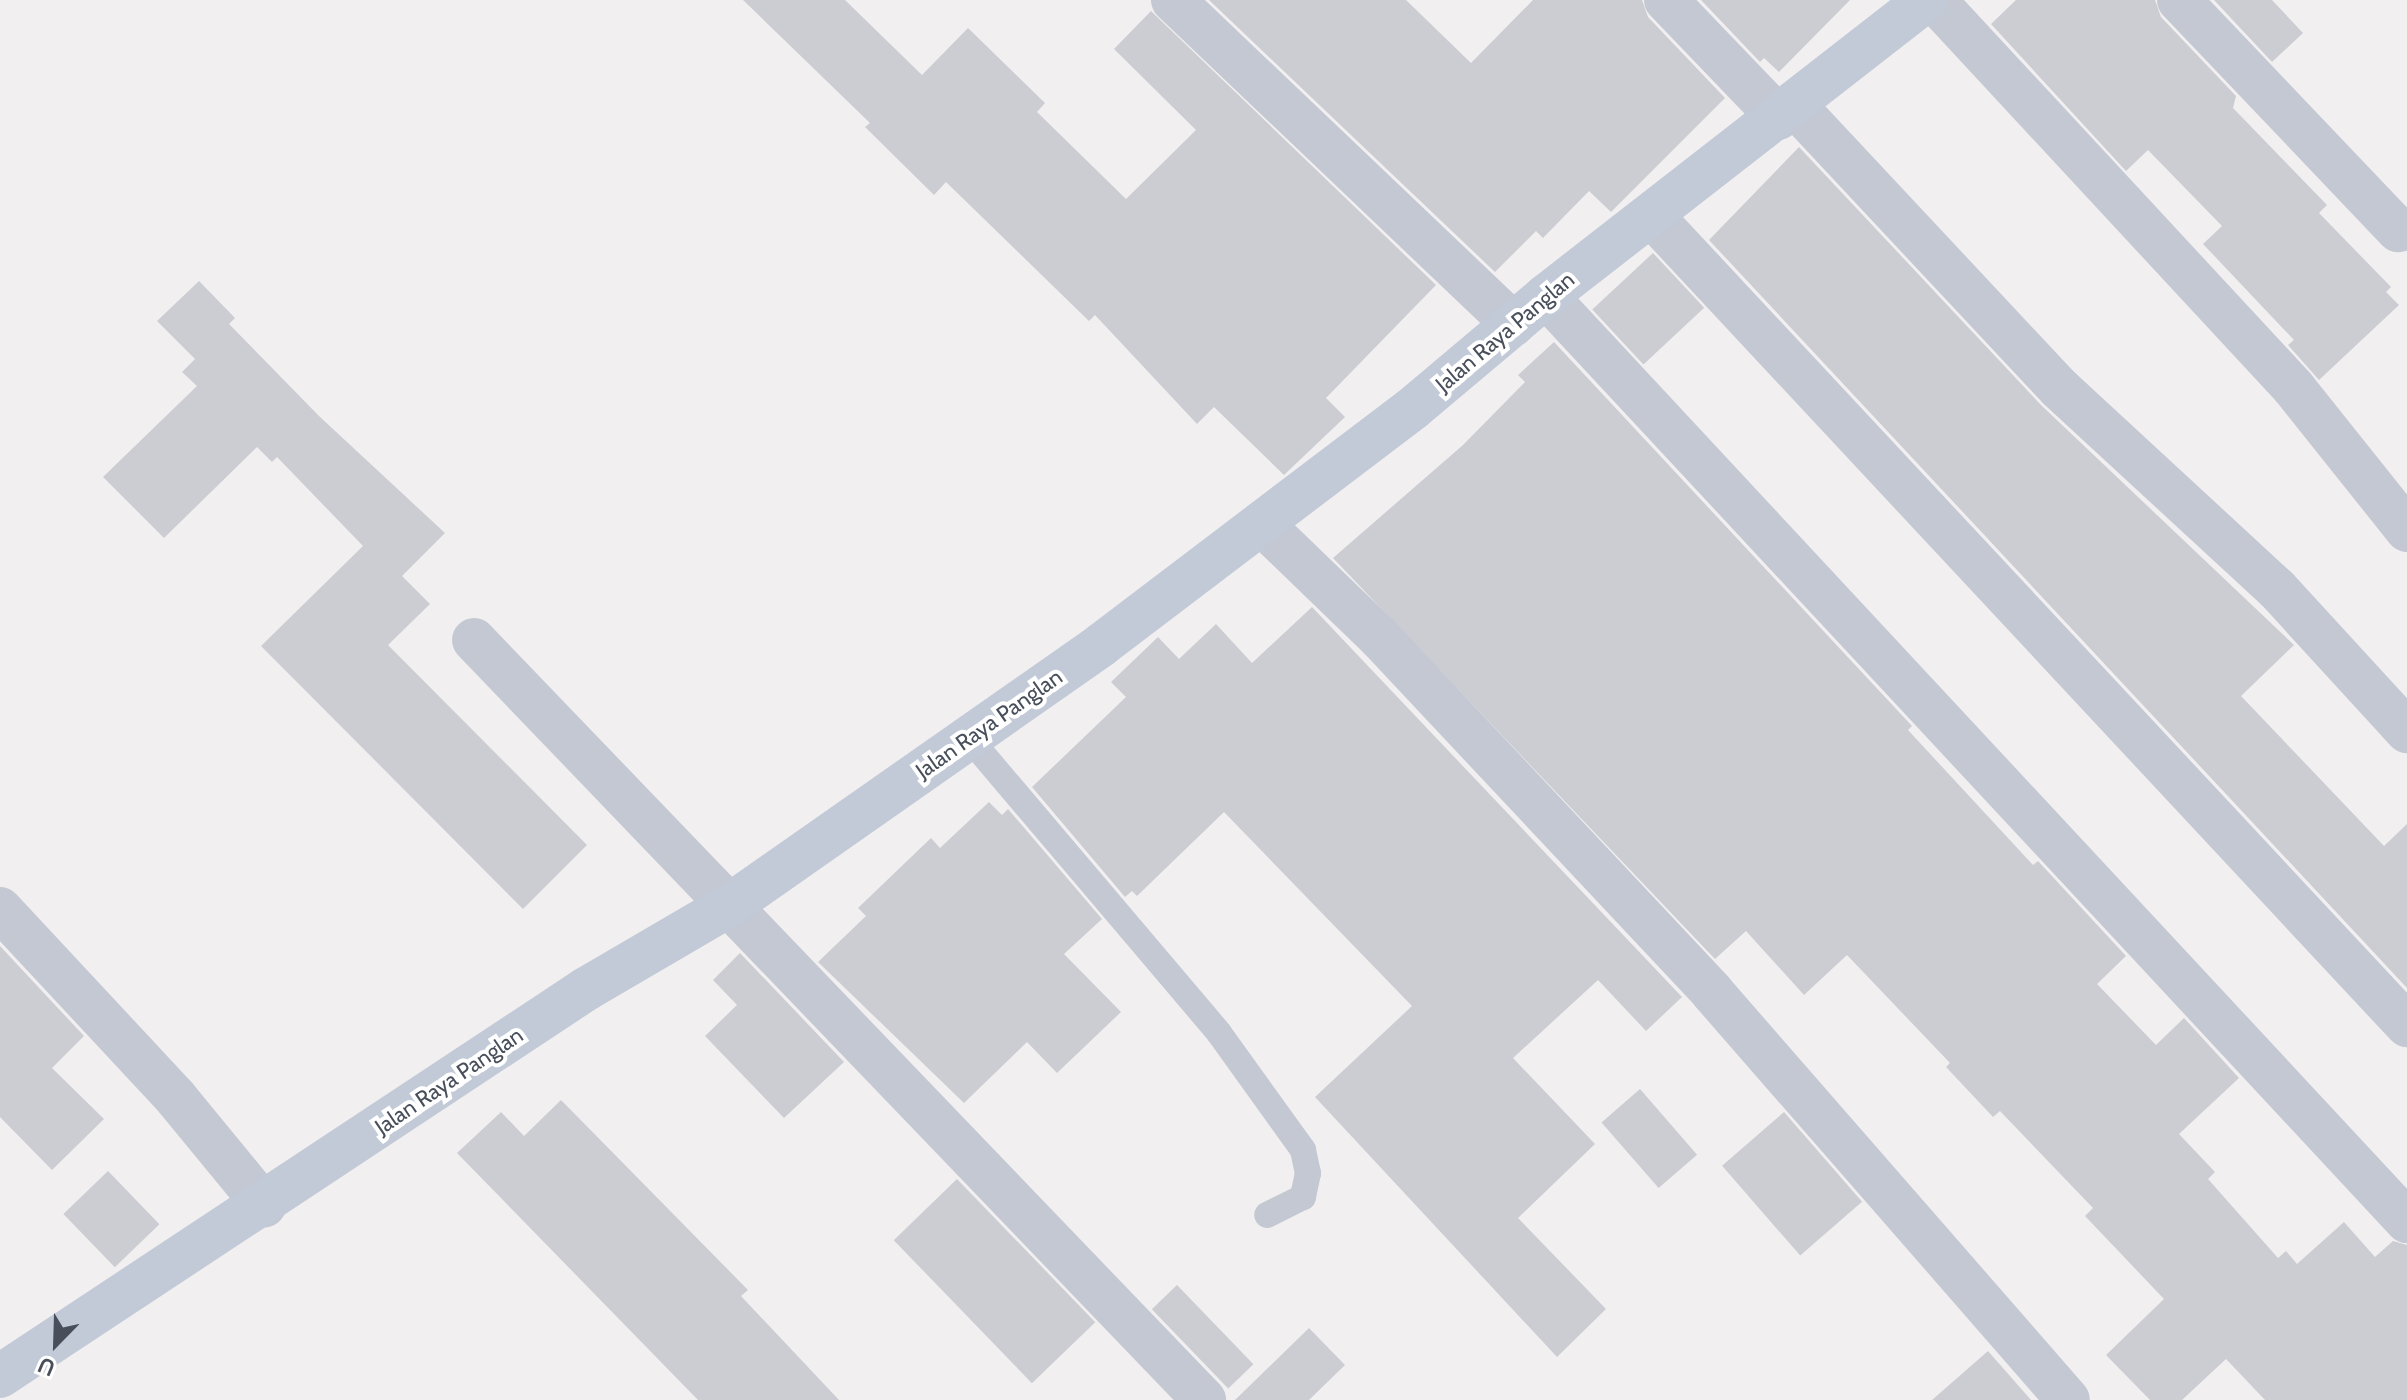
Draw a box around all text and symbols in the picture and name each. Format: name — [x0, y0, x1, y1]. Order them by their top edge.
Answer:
street label: Jalan Raya Panglan — [1430, 266, 1580, 398]
street label: Jalan Raya Panglan — [911, 664, 1067, 784]
street label: Jalan Raya Panglan — [370, 1022, 528, 1140]
north arrow — [16, 1304, 96, 1384]
text: U — [34, 1351, 59, 1382]

